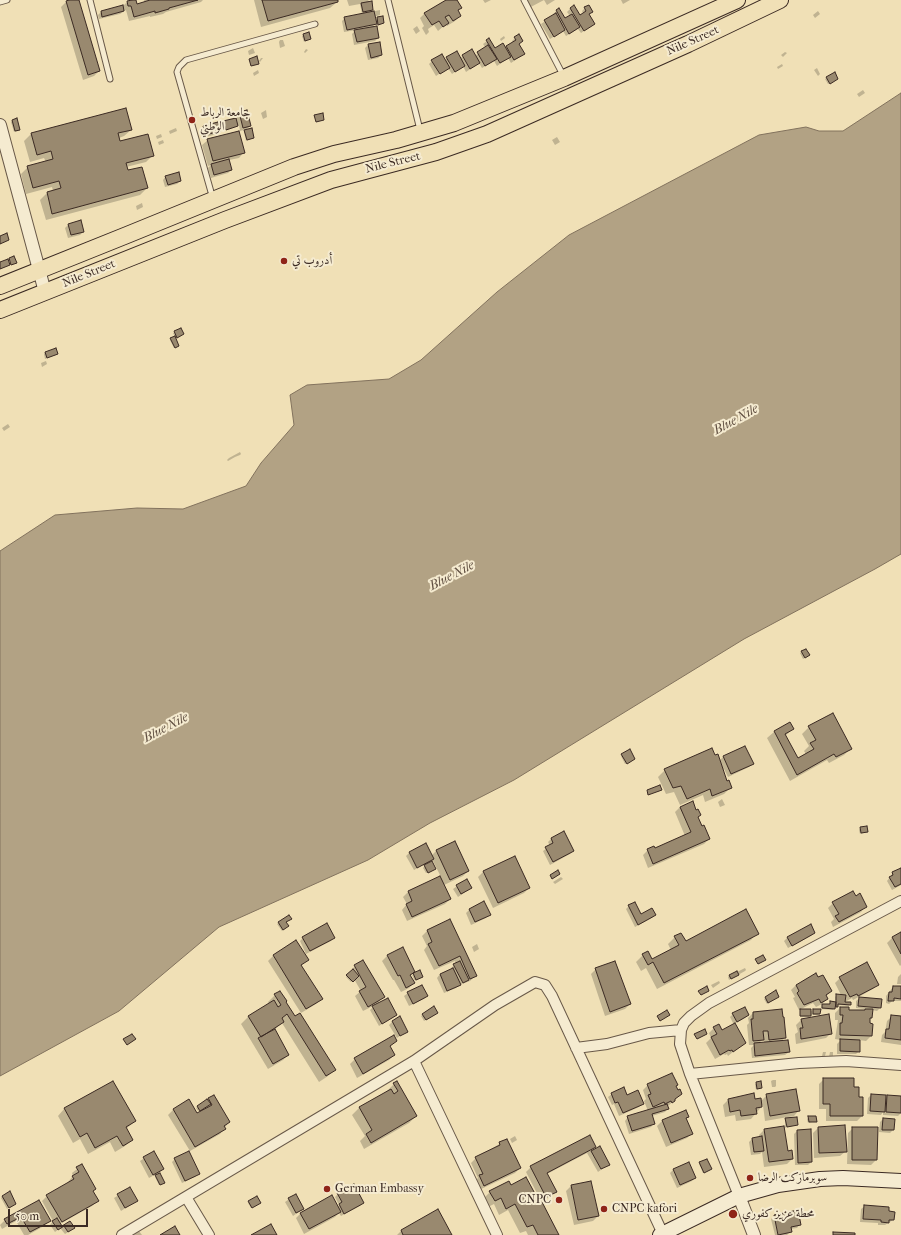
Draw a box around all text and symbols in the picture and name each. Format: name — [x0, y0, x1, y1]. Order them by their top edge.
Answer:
street label: Nile Street — [665, 23, 721, 59]
place label: جامعة الرباط الوطني — [200, 106, 250, 134]
marker: جامعة الرباط الوطني — [187, 115, 197, 125]
street label: Nile Street — [364, 149, 422, 177]
place label: أدروب تي — [292, 254, 332, 268]
marker: أدروب تي — [279, 256, 289, 266]
street label: Nile Street — [60, 257, 118, 291]
water label: Blue Nile — [711, 401, 761, 439]
water label: Blue Nile — [427, 558, 477, 594]
water label: Blue Nile — [141, 710, 191, 746]
place label: سوبرماركت الرضا — [758, 1171, 827, 1185]
marker: سوبرماركت الرضا — [745, 1173, 755, 1183]
place label: German Embassy — [335, 1182, 424, 1196]
marker: German Embassy — [322, 1184, 332, 1194]
place label: CNPC — [518, 1193, 551, 1207]
marker: CNPC — [554, 1195, 564, 1205]
scale bar — [10, 1201, 90, 1227]
place label: CNPC kafori — [612, 1202, 677, 1216]
marker: CNPC kafori — [599, 1204, 609, 1214]
place label: محطة عزيز كفوري — [742, 1207, 814, 1221]
marker: محطة عزيز كفوري — [727, 1208, 739, 1220]
text: 50 m — [15, 1209, 39, 1223]

